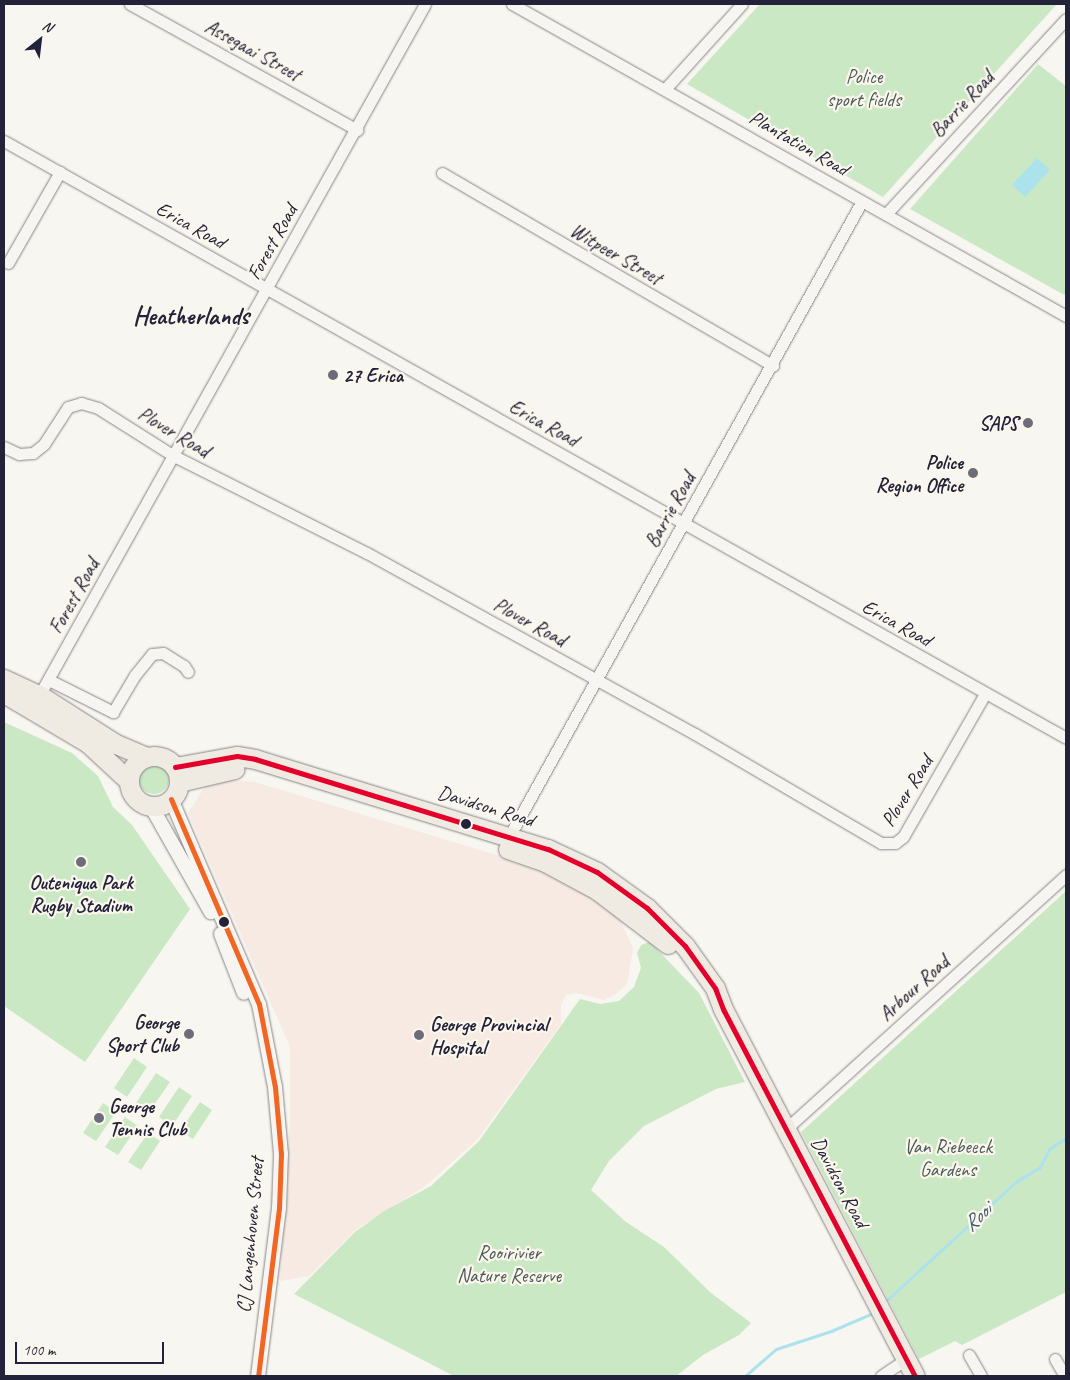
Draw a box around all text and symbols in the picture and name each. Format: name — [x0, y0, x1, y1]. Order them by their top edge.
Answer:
street label: Assegaai Street — [201, 14, 305, 86]
north arrow — [15, 15, 65, 65]
text: N — [40, 17, 55, 36]
park label: Police sport fields — [827, 65, 901, 112]
street label: Barrie Road — [925, 66, 999, 142]
street label: Plantation Road — [745, 105, 853, 181]
street label: Erica Road — [152, 196, 230, 254]
street label: Forest Road — [242, 201, 302, 283]
street label: Witpeer Street — [566, 218, 666, 290]
district label: Heatherlands — [133, 301, 249, 331]
place label: 27 Erica — [343, 363, 403, 387]
marker: 27 Erica — [327, 369, 339, 381]
street label: Erica Road — [505, 394, 583, 452]
street label: Plover Road — [134, 401, 214, 463]
place label: SAPS — [979, 411, 1018, 435]
marker: SAPS — [1022, 417, 1034, 429]
place label: Police Region Office — [876, 450, 963, 497]
marker: Police Region Office — [967, 467, 979, 479]
street label: Barrie Road — [640, 468, 700, 552]
street label: Forest Road — [44, 555, 104, 637]
street label: Plover Road — [490, 592, 570, 652]
street label: Erica Road — [858, 594, 936, 652]
street label: Plover Road — [876, 751, 938, 831]
street label: Davidson Road — [435, 780, 537, 832]
unlabelled marker — [461, 819, 471, 829]
marker: Outeniqua Park Rugby Stadium — [75, 856, 87, 868]
place label: Outeniqua Park Rugby Stadium — [29, 870, 133, 917]
unlabelled marker — [219, 917, 229, 927]
street label: Arbour Road — [874, 950, 954, 1026]
place label: George Sport Club — [106, 1010, 179, 1057]
place label: George Provincial Hospital — [430, 1012, 547, 1059]
marker: George Sport Club — [183, 1028, 195, 1040]
marker: George Provincial Hospital — [412, 1028, 426, 1042]
place label: George Tennis Club — [109, 1094, 187, 1141]
marker: George Tennis Club — [93, 1112, 105, 1124]
street label: Davidson Road — [806, 1133, 874, 1231]
park label: Van Riebeeck Gardens — [904, 1135, 992, 1182]
street label: CJ Langenhoven Street — [231, 1156, 269, 1314]
water label: Rooi — [958, 1198, 996, 1236]
park label: Rooirivier Nature Reserve — [457, 1241, 561, 1288]
scale bar — [18, 1332, 166, 1364]
text: 100 m — [23, 1341, 55, 1360]

